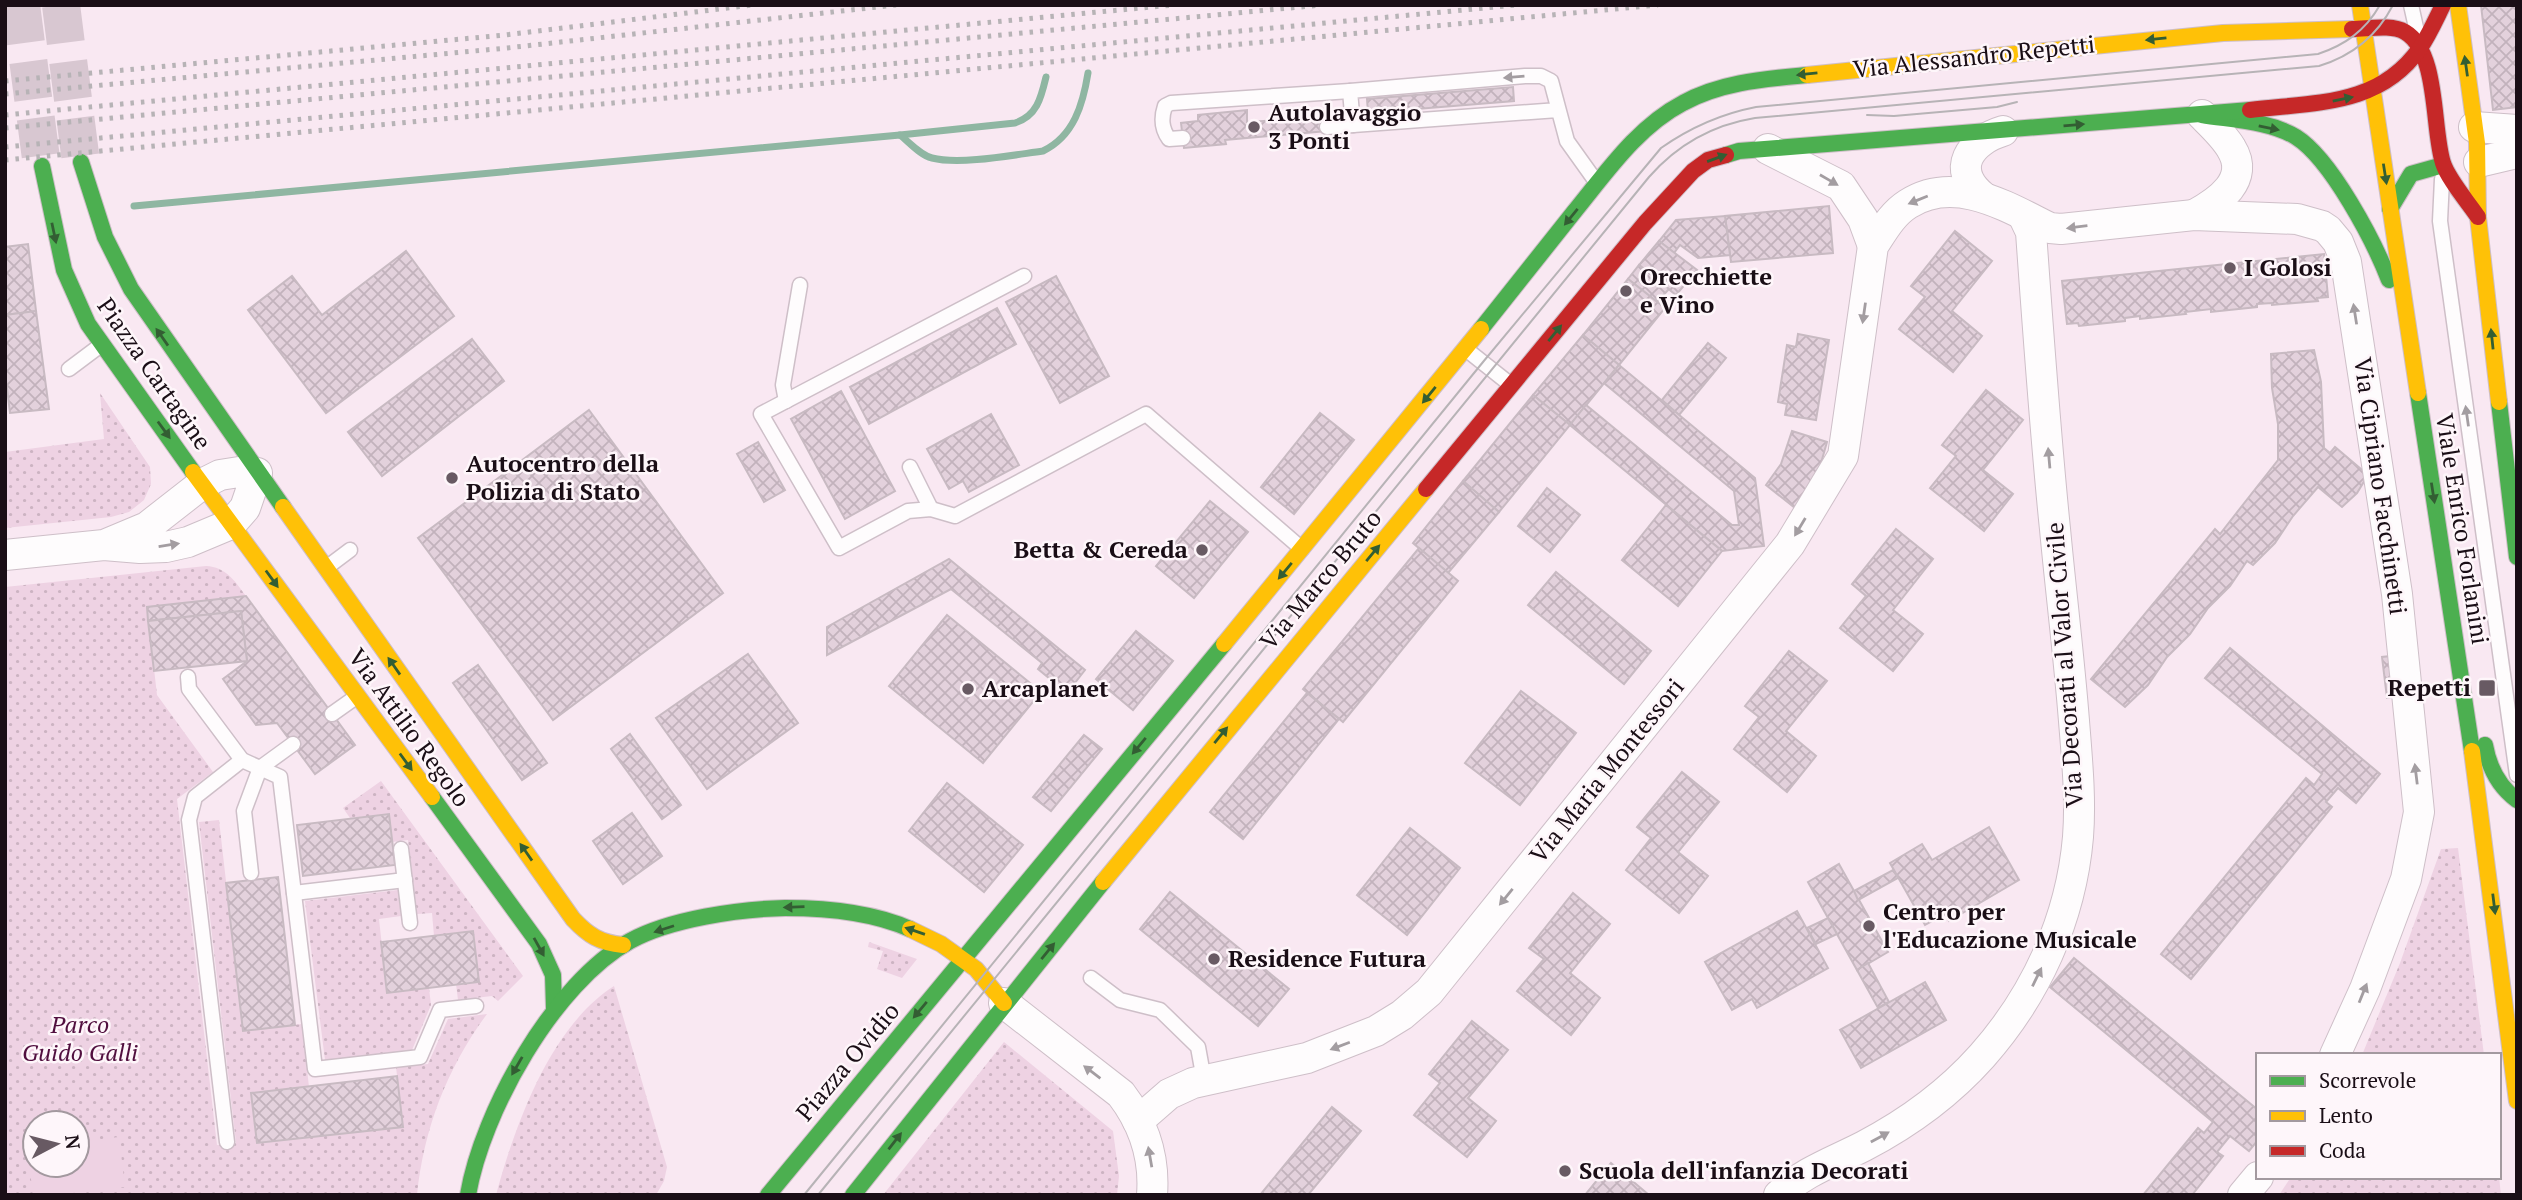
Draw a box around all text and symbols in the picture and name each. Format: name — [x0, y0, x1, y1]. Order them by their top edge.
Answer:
street label: Via Alessandro Repetti — [1851, 27, 2097, 85]
one-way arrow — [2144, 34, 2166, 45]
one-way arrow — [2460, 55, 2471, 77]
one-way arrow — [1796, 69, 1818, 80]
one-way arrow — [1503, 72, 1525, 83]
one-way arrow — [2332, 93, 2354, 104]
place label: Autolavaggio 3 Ponti — [1268, 96, 1421, 156]
marker: Autolavaggio 3 Ponti — [1246, 119, 1262, 135]
one-way arrow — [2064, 119, 2086, 130]
one-way arrow — [2258, 123, 2280, 134]
one-way arrow — [1706, 152, 1727, 163]
one-way arrow — [2380, 163, 2391, 185]
one-way arrow — [1820, 174, 1839, 186]
one-way arrow — [1907, 195, 1928, 206]
one-way arrow — [1564, 208, 1578, 226]
one-way arrow — [49, 222, 60, 244]
one-way arrow — [2066, 222, 2088, 233]
place label: I Golosi — [2244, 251, 2332, 283]
place label: Orecchiette e Vino — [1640, 260, 1772, 320]
marker: I Golosi — [2222, 260, 2238, 276]
marker: Orecchiette e Vino — [1618, 283, 1634, 299]
street label: Piazza Cartagine — [91, 291, 219, 456]
one-way arrow — [1858, 302, 1869, 324]
one-way arrow — [2349, 303, 2360, 325]
one-way arrow — [1548, 324, 1563, 342]
one-way arrow — [155, 328, 169, 346]
one-way arrow — [2486, 328, 2497, 350]
street label: Via Cipriano Facchinetti — [2347, 355, 2415, 617]
one-way arrow — [1421, 385, 1436, 403]
one-way arrow — [2461, 405, 2472, 427]
street label: Viale Enrico Forlanini — [2429, 411, 2497, 647]
one-way arrow — [156, 421, 170, 439]
place label: Autocentro della Polizia di Stato — [466, 447, 660, 507]
one-way arrow — [2043, 447, 2054, 469]
marker: Autocentro della Polizia di Stato — [444, 470, 460, 486]
one-way arrow — [2428, 482, 2439, 504]
street label: Via Marco Bruto — [1252, 503, 1388, 656]
one-way arrow — [1794, 518, 1806, 537]
street label: Via Decorati al Valor Civile — [2038, 521, 2090, 809]
place label: Betta & Cereda — [1014, 533, 1189, 565]
one-way arrow — [158, 539, 180, 550]
marker: Betta & Cereda — [1194, 542, 1210, 558]
one-way arrow — [1365, 544, 1380, 561]
one-way arrow — [1278, 563, 1293, 580]
one-way arrow — [264, 570, 278, 588]
street label: Via Attilio Regolo — [342, 642, 478, 813]
one-way arrow — [387, 657, 401, 675]
street label: Via Maria Montessori — [1522, 671, 1691, 869]
place label: Repetti — [2388, 671, 2471, 703]
place label: Arcaplanet — [982, 672, 1109, 704]
marker: Repetti — [2477, 678, 2497, 698]
marker: Arcaplanet — [960, 681, 976, 697]
one-way arrow — [1214, 727, 1229, 745]
one-way arrow — [1132, 737, 1147, 754]
one-way arrow — [399, 753, 413, 771]
one-way arrow — [2411, 763, 2422, 785]
one-way arrow — [519, 843, 533, 861]
one-way arrow — [1498, 887, 1513, 905]
one-way arrow — [2488, 893, 2499, 915]
place label: Centro per l'Educazione Musicale — [1883, 895, 2137, 955]
one-way arrow — [783, 902, 805, 913]
marker: Centro per l'Educazione Musicale — [1861, 918, 1877, 934]
one-way arrow — [654, 924, 675, 934]
one-way arrow — [904, 925, 925, 936]
one-way arrow — [533, 937, 545, 957]
one-way arrow — [1040, 942, 1055, 960]
place label: Residence Futura — [1228, 942, 1427, 974]
marker: Residence Futura — [1206, 951, 1222, 967]
one-way arrow — [2032, 967, 2043, 987]
one-way arrow — [2358, 982, 2369, 1003]
street label: Piazza Ovidio — [788, 995, 906, 1127]
one-way arrow — [913, 1002, 928, 1019]
park label: Parco Guido Galli — [22, 1008, 138, 1068]
one-way arrow — [1329, 1041, 1350, 1052]
legend — [2256, 1053, 2501, 1179]
one-way arrow — [511, 1056, 523, 1075]
one-way arrow — [1083, 1066, 1101, 1080]
text: Scorrevole — [2319, 1066, 2416, 1094]
text: Lento — [2319, 1101, 2373, 1129]
north arrow — [21, 1109, 91, 1179]
one-way arrow — [1870, 1131, 1890, 1143]
one-way arrow — [888, 1132, 902, 1150]
text: N — [60, 1133, 87, 1151]
text: Coda — [2319, 1136, 2366, 1164]
one-way arrow — [1145, 1146, 1156, 1168]
place label: Scuola dell'infanzia Decorati — [1579, 1154, 1909, 1186]
marker: Scuola dell'infanzia Decorati — [1557, 1163, 1573, 1179]

